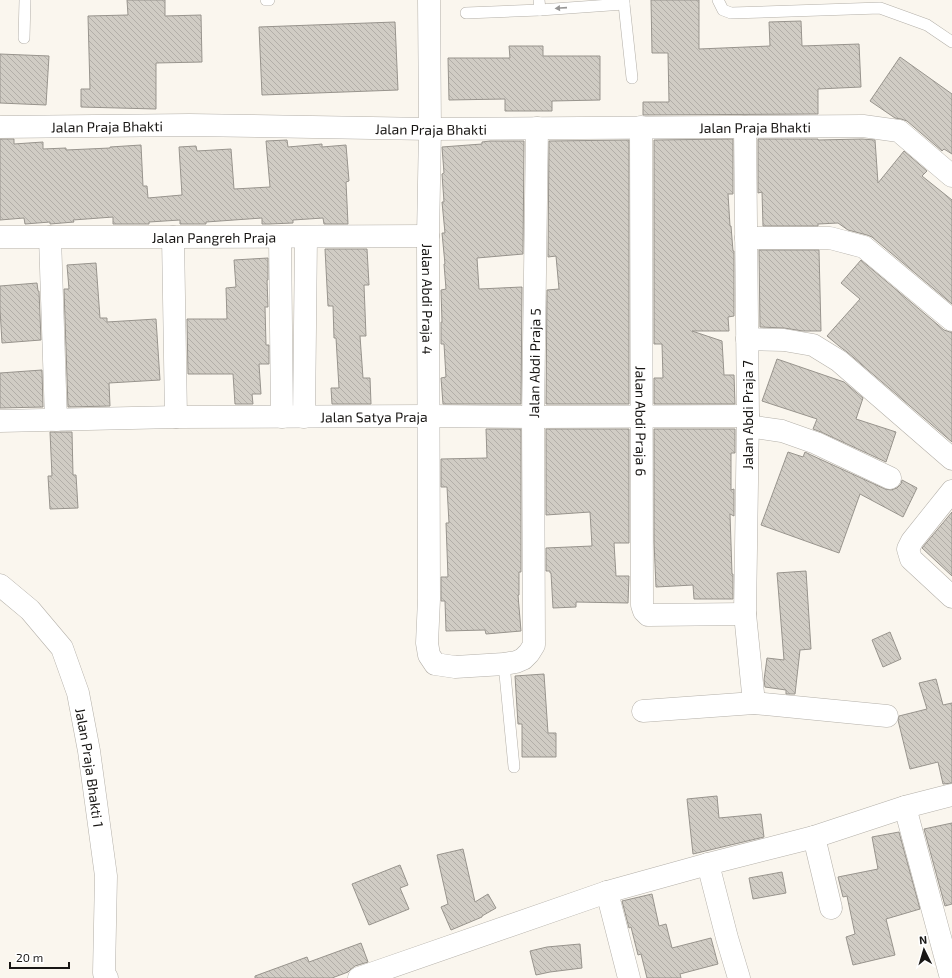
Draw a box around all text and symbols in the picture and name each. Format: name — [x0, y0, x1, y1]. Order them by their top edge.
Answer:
one-way arrow — [555, 5, 567, 12]
street label: Jalan Praja Bhakti — [51, 117, 163, 135]
street label: Jalan Praja Bhakti — [699, 118, 811, 136]
street label: Jalan Praja Bhakti — [375, 120, 487, 138]
street label: Jalan Pangreh Praja — [152, 228, 276, 246]
street label: Jalan Abdi Praja 4 — [420, 243, 437, 355]
street label: Jalan Abdi Praja 5 — [524, 308, 543, 418]
street label: Jalan Abdi Praja 7 — [739, 360, 756, 470]
street label: Jalan Abdi Praja 6 — [633, 366, 650, 476]
street label: Jalan Satya Praja — [320, 408, 428, 425]
street label: Jalan Praja Bhakti 1 — [72, 706, 108, 828]
north arrow — [904, 930, 944, 970]
text: N — [919, 933, 928, 946]
scale bar — [10, 944, 69, 970]
text: 20 m — [16, 950, 43, 964]

